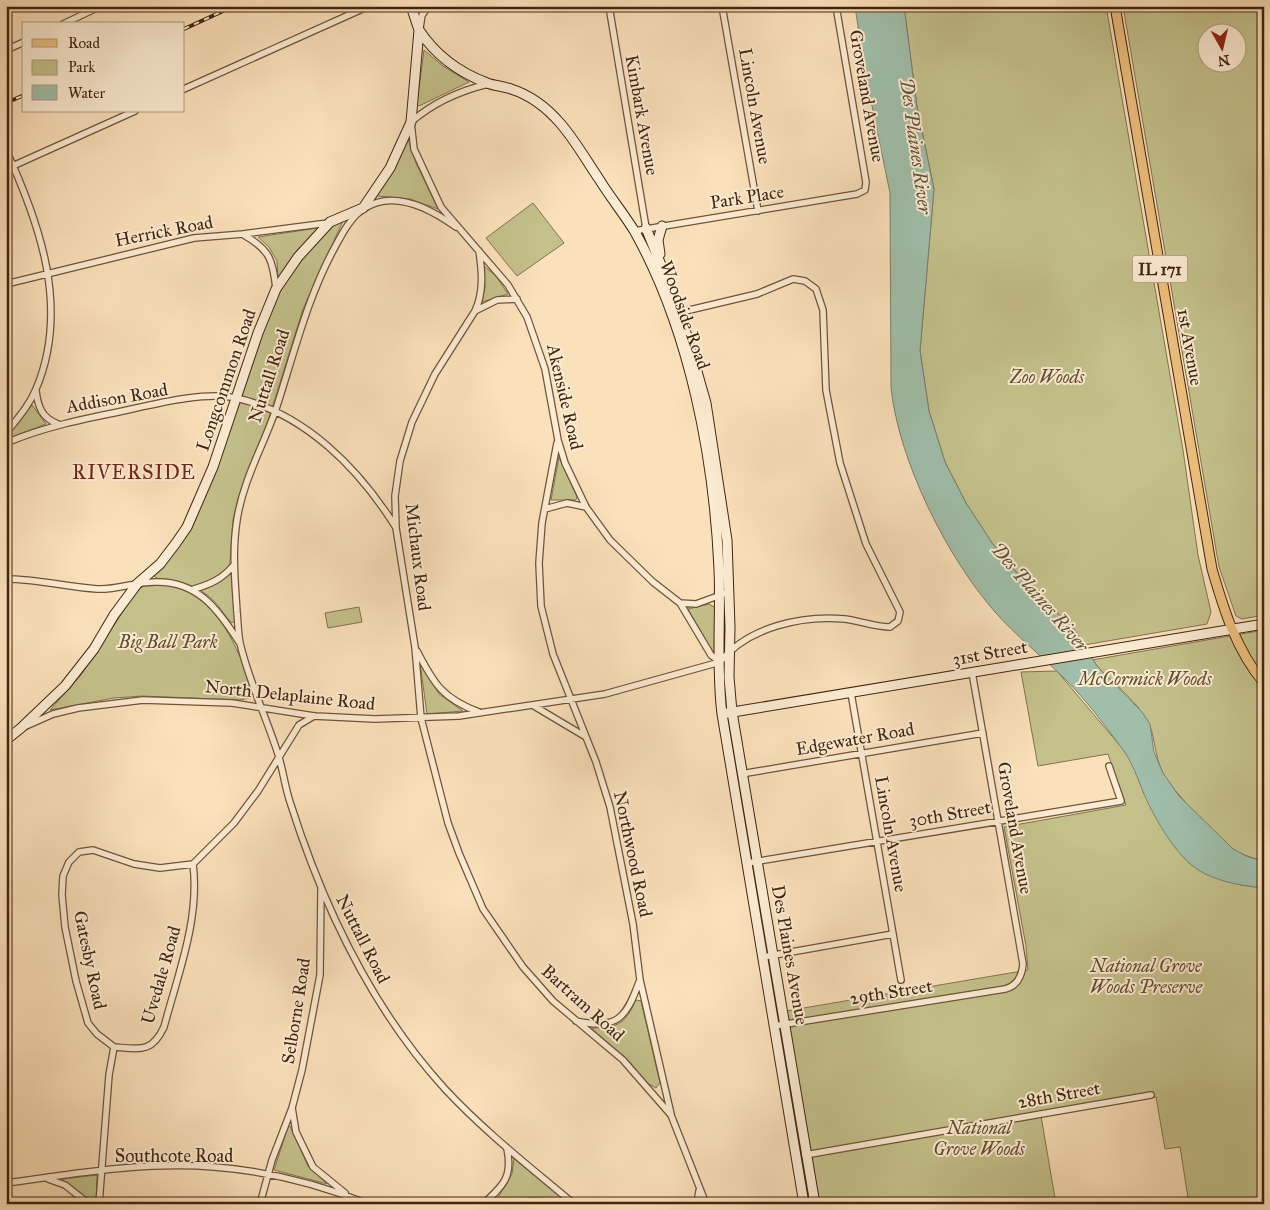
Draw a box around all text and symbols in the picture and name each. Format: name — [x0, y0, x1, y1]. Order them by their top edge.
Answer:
legend — [22, 22, 185, 112]
north arrow — [1198, 22, 1248, 72]
street label: Groveland Avenue — [845, 28, 889, 164]
text: Road — [68, 34, 100, 52]
street label: Lincoln Avenue — [734, 46, 776, 166]
text: N — [1217, 51, 1231, 70]
street label: Kimbark Avenue — [621, 53, 663, 177]
text: Park — [68, 58, 95, 76]
water label: Des Plaines River — [895, 77, 937, 216]
text: Water — [68, 84, 105, 102]
street label: Park Place — [709, 180, 785, 214]
street label: Herrick Road — [113, 211, 215, 251]
road number: IL 171 — [1132, 255, 1188, 282]
street label: Woodside Road — [655, 258, 715, 372]
street label: Longcommon Road — [191, 306, 262, 454]
street label: 1st Avenue — [1172, 307, 1208, 387]
street label: Nuttall Road — [244, 327, 294, 425]
street label: Akenside Road — [542, 341, 588, 452]
park label: Zoo Woods — [1009, 366, 1085, 388]
street label: Addison Road — [63, 378, 170, 418]
district label: RIVERSIDE — [72, 460, 196, 484]
street label: Michaux Road — [400, 502, 436, 612]
water label: Des Plaines River — [986, 538, 1094, 657]
park label: Big Ball Park — [117, 631, 218, 653]
street label: 31st Street — [951, 635, 1030, 670]
park label: McCormick Woods — [1076, 668, 1212, 690]
street label: North Delaplaine Road — [204, 675, 376, 715]
street label: Edgewater Road — [794, 718, 916, 761]
street label: Groveland Avenue — [993, 760, 1037, 896]
street label: Lincoln Avenue — [870, 774, 912, 894]
street label: Northwood Road — [609, 789, 657, 919]
street label: 30th Street — [907, 796, 993, 832]
street label: Des Plaines Avenue — [767, 883, 813, 1027]
street label: Nuttall Road — [331, 891, 395, 987]
street label: Gatesby Road — [69, 909, 111, 1011]
street label: Uvedale Road — [136, 923, 186, 1027]
park label: National Grove Woods Preserve — [1089, 955, 1203, 998]
street label: Selborne Road — [277, 957, 315, 1065]
street label: Bartram Road — [537, 960, 629, 1046]
street label: 29th Street — [848, 975, 935, 1009]
street label: 28th Street — [1016, 1077, 1103, 1113]
park label: National Grove Woods — [933, 1117, 1026, 1160]
street label: Southcote Road — [115, 1145, 233, 1167]

